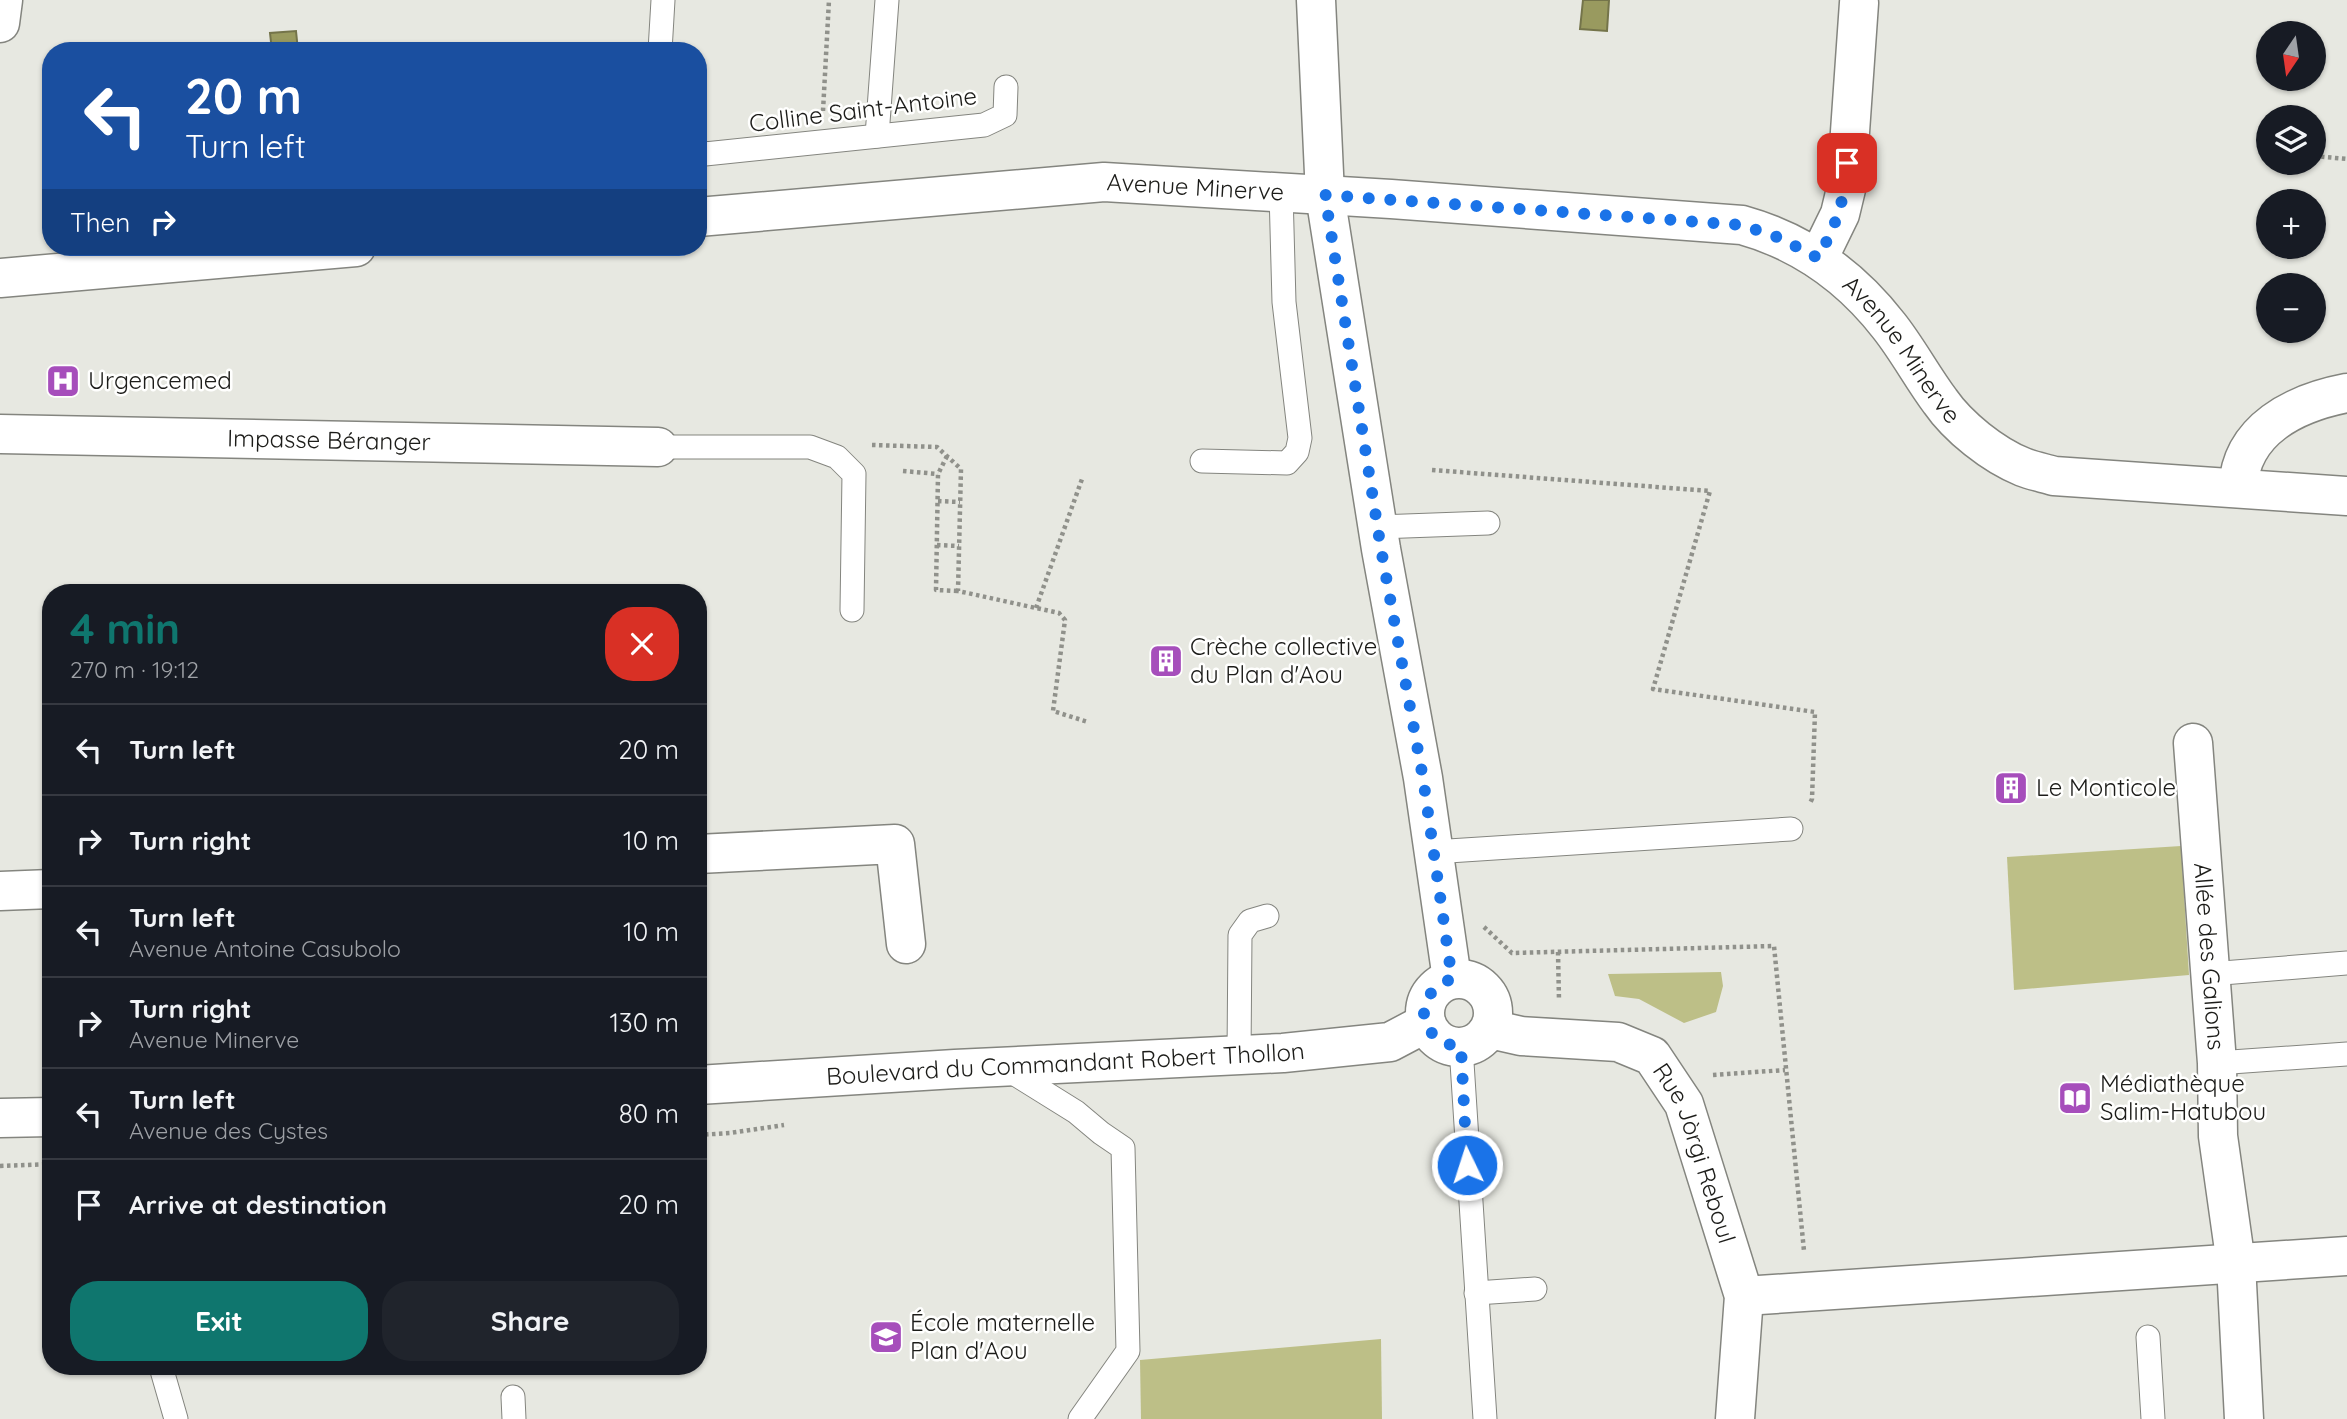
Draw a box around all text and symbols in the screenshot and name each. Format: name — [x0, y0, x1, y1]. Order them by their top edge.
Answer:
north arrow — [2256, 21, 2326, 91]
map controls — [2256, 21, 2326, 343]
text: 20 m — [185, 65, 302, 126]
icon: left — [70, 70, 161, 161]
street label: Colline Saint-Antoine — [747, 80, 979, 138]
button: layers — [2256, 105, 2326, 175]
text: Turn left — [185, 126, 306, 166]
pin — [1817, 133, 1877, 193]
icon: arrive — [1828, 144, 1866, 182]
street label: Avenue Minerve — [1106, 166, 1285, 207]
button: + — [2256, 189, 2326, 259]
icon: right — [144, 203, 182, 241]
text: Then — [70, 206, 130, 239]
street label: Avenue Minerve — [1837, 269, 1967, 429]
button: − — [2256, 273, 2326, 343]
hospital icon: Urgencemed — [44, 362, 82, 400]
place label: Urgencemed — [88, 365, 232, 395]
street label: Impasse Béranger — [227, 422, 431, 457]
text: 4 min — [70, 602, 180, 655]
button: close — [605, 607, 679, 681]
place label: Crèche collective du Plan d'Aou — [1190, 631, 1377, 689]
building icon: Crèche collective du Plan d'Aou — [1147, 642, 1185, 680]
text: 270 m · 19:12 — [70, 655, 199, 684]
icon: left — [70, 731, 108, 769]
text: Turn left — [129, 733, 236, 766]
text: 20 m — [618, 733, 679, 766]
building icon: Le Monticole — [1992, 769, 2030, 807]
place label: Le Monticole — [2036, 772, 2176, 802]
icon: right — [70, 822, 108, 860]
text: Turn right — [129, 824, 251, 857]
text: 10 m — [623, 824, 679, 857]
street label: Allée des Galions — [2188, 862, 2232, 1051]
text: Turn left — [129, 901, 236, 934]
icon: left — [70, 913, 108, 951]
text: 10 m — [623, 915, 679, 948]
text: Avenue Antoine Casubolo — [129, 934, 401, 963]
text: Turn right — [129, 992, 251, 1025]
icon: right — [70, 1004, 108, 1042]
text: 130 m — [609, 1006, 679, 1039]
text: Avenue Minerve — [129, 1025, 299, 1054]
street label: Boulevard du Commandant Robert Thollon — [825, 1035, 1306, 1091]
street label: Rue Jòrgi Reboul — [1647, 1057, 1743, 1247]
place label: Médiathèque Salim-Hatubou — [2100, 1068, 2266, 1126]
library icon: Médiathèque Salim-Hatubou — [2056, 1079, 2094, 1117]
text: Turn left — [129, 1083, 236, 1116]
icon: left — [70, 1095, 108, 1133]
text: 80 m — [619, 1097, 679, 1130]
text: Avenue des Cystes — [129, 1116, 328, 1145]
position arrow — [1430, 1128, 1504, 1202]
icon: arrive — [70, 1186, 108, 1224]
text: Arrive at destination — [129, 1188, 387, 1221]
text: 20 m — [618, 1188, 679, 1221]
button: Exit — [70, 1281, 368, 1361]
button: Share — [382, 1281, 679, 1361]
place label: École maternelle Plan d'Aou — [910, 1307, 1095, 1365]
school or university icon: École maternelle Plan d'Aou — [867, 1318, 905, 1356]

